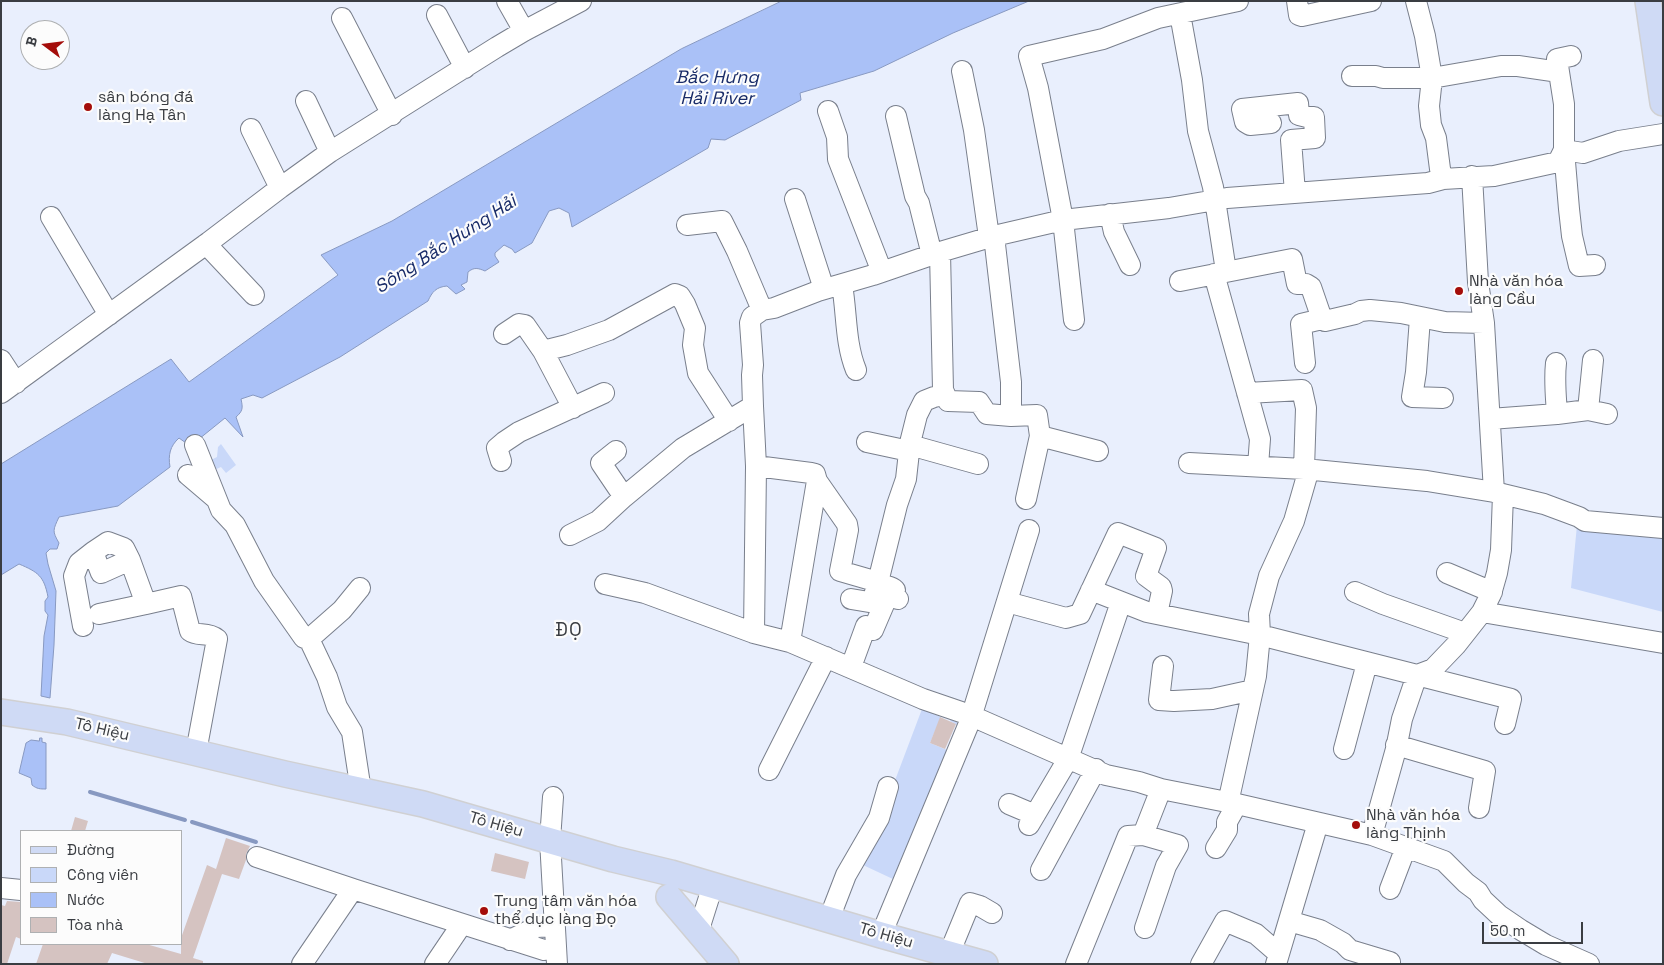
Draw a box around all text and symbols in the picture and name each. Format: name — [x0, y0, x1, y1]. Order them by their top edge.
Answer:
north arrow — [20, 20, 70, 70]
text: B — [22, 35, 41, 48]
water label: Bắc Hưng Hải River — [675, 67, 759, 110]
place label: sân bóng đá làng Hạ Tân — [98, 88, 193, 126]
marker: sân bóng đá làng Hạ Tân — [82, 101, 94, 113]
water label: Sông Bắc Hưng Hải — [371, 191, 521, 299]
place label: Nhà văn hóa làng Cầu — [1469, 272, 1563, 310]
marker: Nhà văn hóa làng Cầu — [1453, 285, 1465, 297]
district label: ĐỌ — [555, 620, 583, 642]
street label: Tô Hiệu — [73, 714, 131, 746]
place label: Nhà văn hóa làng Thịnh — [1366, 806, 1460, 844]
street label: Tô Hiệu — [467, 808, 525, 842]
marker: Nhà văn hóa làng Thịnh — [1350, 819, 1362, 831]
legend — [20, 830, 182, 945]
text: Đường — [67, 840, 115, 859]
text: Công viên — [67, 865, 138, 884]
text: Nước — [67, 890, 105, 909]
place label: Trung tâm văn hóa thể dục làng Đọ — [494, 892, 637, 930]
marker: Trung tâm văn hóa thể dục làng Đọ — [478, 905, 490, 917]
scale bar — [1484, 912, 1585, 944]
text: Tòa nhà — [67, 915, 123, 934]
street label: Tô Hiệu — [857, 919, 915, 953]
text: 50 m — [1490, 921, 1525, 940]

